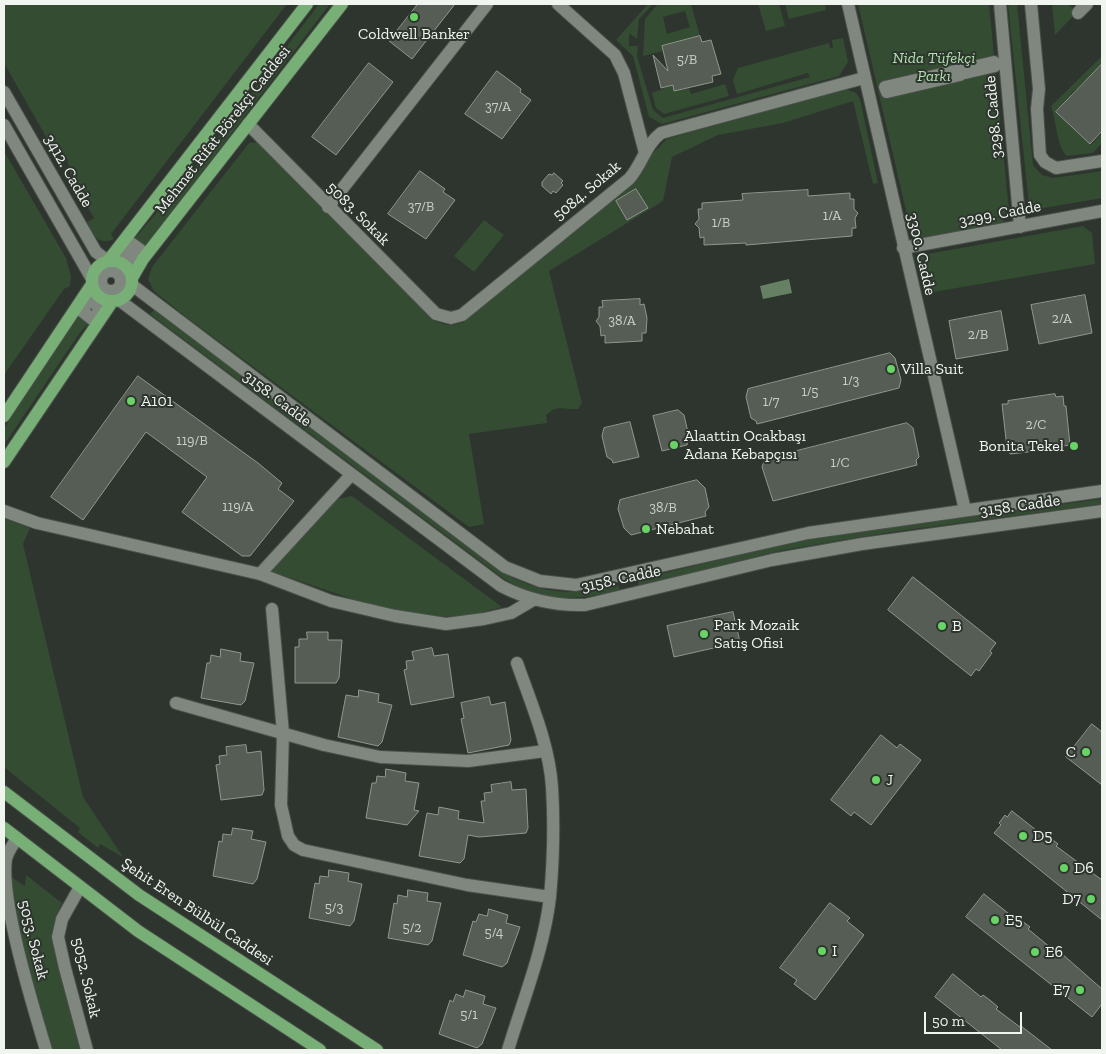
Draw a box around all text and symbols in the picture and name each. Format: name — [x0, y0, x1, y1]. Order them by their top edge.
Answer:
marker: Coldwell Banker — [408, 11, 420, 23]
place label: Coldwell Banker — [358, 24, 470, 44]
street label: Mehmet Rifat Börekçi Caddesi — [151, 42, 295, 218]
park label: Nida Tüfekçi Parkı — [893, 48, 975, 86]
house number: 5/B — [677, 52, 697, 68]
street label: 3298. Cadde — [981, 75, 1007, 159]
house number: 37/A — [485, 99, 511, 115]
street label: 3412. Cadde — [39, 131, 97, 211]
street label: 5084. Sokak — [549, 157, 625, 225]
street label: 5083. Sokak — [322, 178, 394, 250]
street label: 3299. Cadde — [957, 197, 1043, 231]
house number: 37/B — [408, 199, 434, 215]
house number: 1/A — [823, 208, 841, 224]
street label: 3300. Cadde — [902, 211, 940, 297]
house number: 1/B — [712, 215, 730, 231]
house number: 2/A — [1052, 311, 1072, 327]
house number: 38/A — [608, 313, 636, 329]
house number: 2/B — [968, 327, 988, 343]
place label: Villa Suit — [901, 359, 963, 379]
marker: Villa Suit — [885, 363, 897, 375]
street label: 3158. Cadde — [239, 367, 315, 431]
house number: 1/3 — [843, 373, 859, 389]
house number: 1/5 — [801, 384, 819, 400]
place label: A101 — [141, 391, 173, 411]
house number: 1/7 — [763, 394, 779, 410]
marker: A101 — [125, 395, 137, 407]
house number: 2/C — [1026, 417, 1046, 433]
place label: Alaattin Ocakbaşı Adana Kebapçısı — [684, 426, 806, 464]
house number: 119/B — [176, 433, 208, 449]
place label: Bonita Tekel — [979, 436, 1064, 456]
marker: Alaattin Ocakbaşı Adana Kebapçısı — [668, 439, 680, 451]
marker: Bonita Tekel — [1068, 440, 1080, 452]
house number: 1/C — [831, 455, 849, 471]
street label: 3158. Cadde — [979, 491, 1061, 521]
house number: 119/A — [222, 499, 254, 515]
house number: 38/B — [649, 500, 677, 516]
place label: Nebahat — [656, 519, 714, 539]
marker: Nebahat — [640, 523, 652, 535]
street label: 3158. Cadde — [579, 561, 663, 597]
place label: Park Mozaik Satış Ofisi — [714, 615, 799, 653]
place label: B — [952, 616, 962, 636]
marker: B — [936, 620, 948, 632]
marker: Park Mozaik Satış Ofisi — [698, 628, 710, 640]
place label: C — [1066, 742, 1076, 762]
marker: C — [1080, 746, 1092, 758]
place label: J — [886, 770, 893, 790]
marker: J — [870, 774, 882, 786]
place label: D5 — [1033, 826, 1052, 846]
marker: D5 — [1017, 830, 1029, 842]
street label: Şehit Eren Bülbül Caddesi — [118, 854, 276, 970]
place label: D6 — [1074, 858, 1094, 878]
marker: D6 — [1058, 862, 1070, 874]
place label: D7 — [1062, 889, 1081, 909]
marker: D7 — [1085, 893, 1097, 905]
street label: 5053. Sokak — [14, 898, 52, 982]
house number: 5/3 — [325, 900, 343, 916]
place label: E5 — [1005, 910, 1023, 930]
marker: E5 — [989, 914, 1001, 926]
house number: 5/2 — [403, 920, 421, 936]
house number: 5/4 — [485, 925, 503, 941]
street label: 5052. Sokak — [67, 936, 105, 1020]
place label: I — [832, 941, 837, 961]
place label: E6 — [1045, 942, 1063, 962]
marker: I — [816, 945, 828, 957]
marker: E6 — [1029, 946, 1041, 958]
place label: E7 — [1053, 980, 1070, 1000]
marker: E7 — [1074, 984, 1086, 996]
scale bar — [926, 1002, 1024, 1034]
house number: 5/1 — [460, 1007, 478, 1023]
text: 50 m — [932, 1012, 965, 1030]

